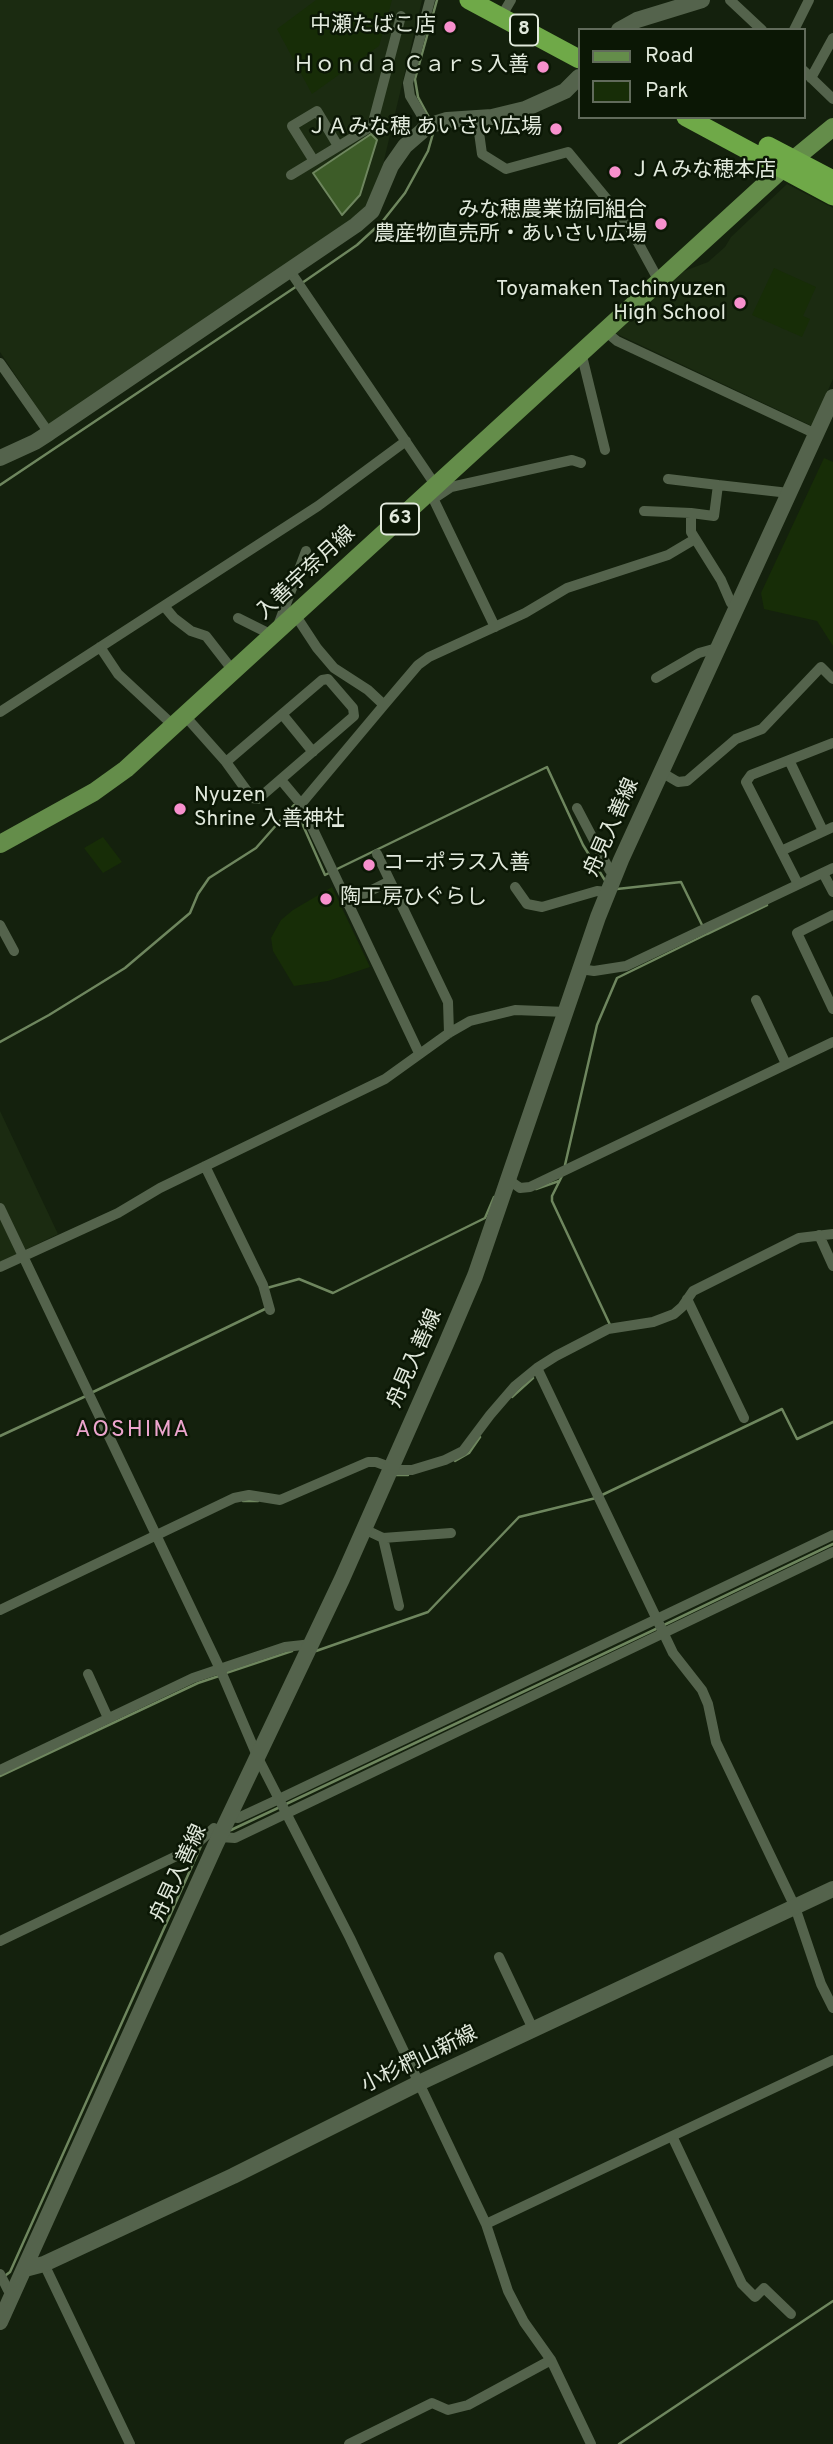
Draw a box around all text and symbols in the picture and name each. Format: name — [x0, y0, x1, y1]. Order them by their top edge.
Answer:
place label: 中瀬たばこ店 — [310, 14, 436, 40]
road number: 8 — [510, 14, 538, 46]
marker: 中瀬たばこ店 — [442, 19, 458, 35]
legend — [578, 28, 805, 119]
text: Road — [645, 43, 694, 70]
place label: Ｈｏｎｄａ Ｃａｒｓ入善 — [293, 54, 529, 80]
marker: Ｈｏｎｄａ Ｃａｒｓ入善 — [535, 59, 551, 75]
text: Park — [645, 78, 688, 105]
place label: ＪＡみな穂 あいさい広場 — [306, 116, 542, 142]
marker: ＪＡみな穂 あいさい広場 — [548, 121, 564, 137]
place label: ＪＡみな穂本店 — [629, 159, 776, 185]
marker: ＪＡみな穂本店 — [607, 164, 623, 180]
place label: みな穂農業協同組合 農産物直売所・あいさい広場 — [374, 199, 647, 249]
marker: みな穂農業協同組合 農産物直売所・あいさい広場 — [653, 216, 669, 232]
place label: Toyamaken Tachinyuzen High School — [496, 278, 726, 328]
marker: Toyamaken Tachinyuzen High School — [732, 295, 748, 311]
road number: 63 — [381, 504, 419, 534]
street label: 入善宇奈月線 — [252, 522, 362, 626]
street label: 舟見入善線 — [580, 775, 646, 881]
place label: Nyuzen Shrine 入善神社 — [194, 784, 344, 834]
marker: Nyuzen Shrine 入善神社 — [172, 801, 188, 817]
place label: コーポラス入善 — [383, 852, 530, 878]
marker: コーポラス入善 — [361, 857, 377, 873]
place label: 陶工房ひぐらし — [340, 886, 487, 912]
marker: 陶工房ひぐらし — [318, 891, 334, 907]
street label: 舟見入善線 — [383, 1306, 449, 1412]
district label: AOSHIMA — [76, 1417, 190, 1445]
street label: 舟見入善線 — [146, 1821, 214, 1927]
street label: 小杉椚山新線 — [358, 2022, 482, 2100]

